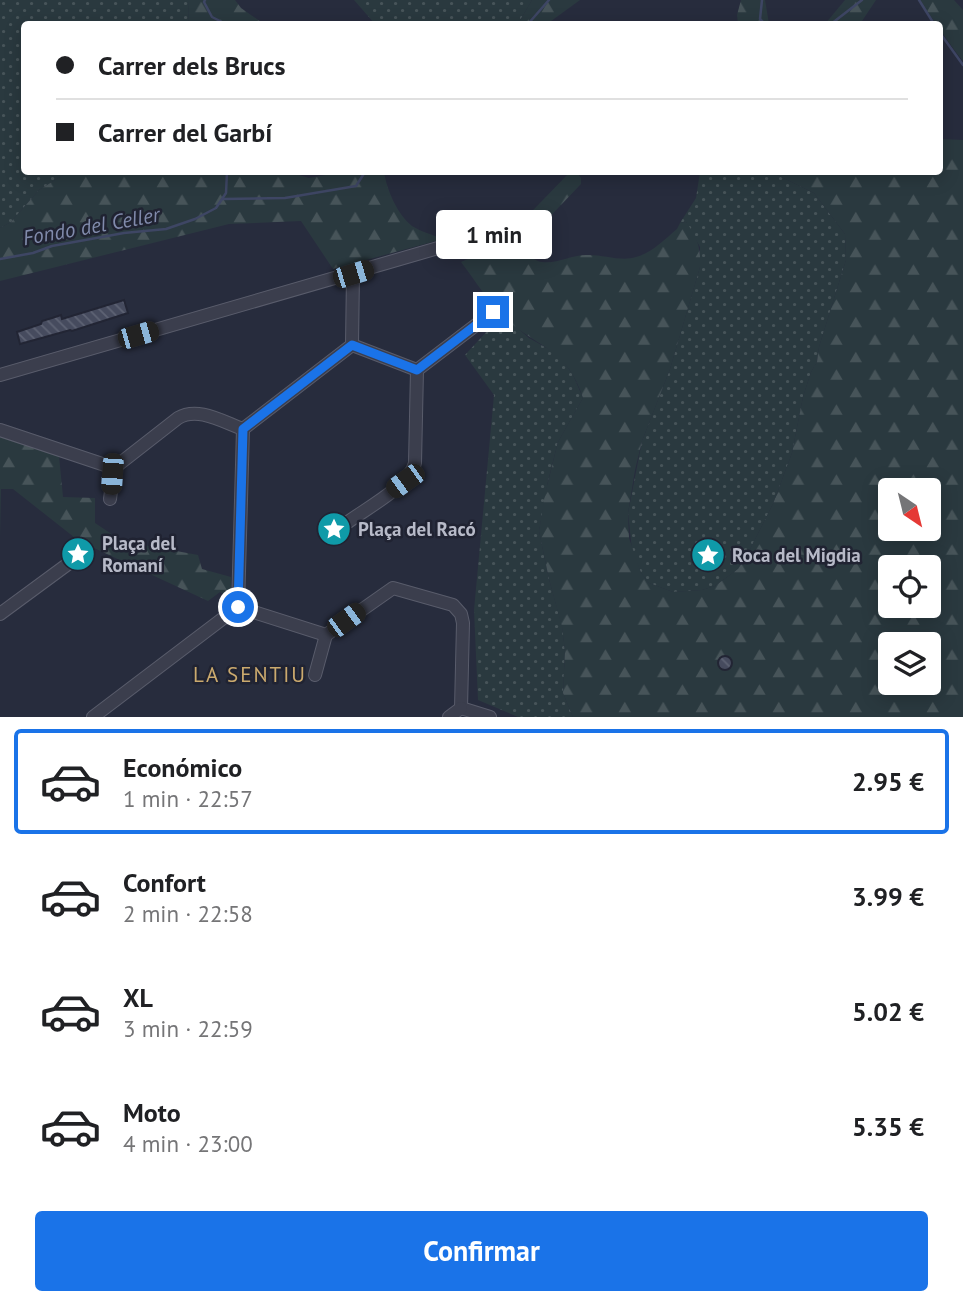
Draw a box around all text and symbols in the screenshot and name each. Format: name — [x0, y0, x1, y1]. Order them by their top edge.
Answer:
text: Carrer dels Brucs — [98, 49, 285, 82]
text: Carrer del Garbí — [98, 116, 272, 149]
water label: Fondo del Celler — [20, 200, 164, 251]
callout: 1 min — [435, 210, 551, 260]
text: 1 min — [466, 220, 522, 249]
car — [330, 258, 377, 290]
route end — [477, 296, 509, 328]
car — [115, 319, 162, 351]
car — [101, 452, 124, 496]
car — [382, 460, 429, 502]
north arrow — [878, 478, 942, 541]
map controls — [878, 478, 941, 695]
place icon: Plaça del Racó — [315, 510, 353, 548]
place label: Plaça del Racó — [358, 517, 476, 541]
place label: Plaça del Romaní — [102, 531, 176, 577]
place icon: Plaça del Romaní — [59, 535, 97, 573]
place icon: Roca del Migdia — [689, 536, 727, 574]
place label: Roca del Migdia — [732, 543, 861, 567]
button: locate — [878, 555, 941, 618]
route start — [222, 591, 254, 623]
car — [323, 599, 370, 641]
button: layers — [878, 632, 941, 695]
district label: LA SENTIU — [193, 661, 307, 688]
icon: car — [39, 750, 102, 813]
text: Económico — [123, 751, 242, 784]
text: 2.95 € — [852, 765, 924, 798]
text: 1 min · 22:57 — [123, 784, 253, 813]
icon: car — [39, 865, 102, 928]
text: Confort — [123, 866, 206, 899]
text: 3.99 € — [852, 880, 924, 913]
text: 2 min · 22:58 — [123, 899, 253, 928]
icon: car — [39, 980, 102, 1043]
text: XL — [123, 981, 153, 1014]
text: 5.02 € — [852, 995, 924, 1028]
text: 3 min · 22:59 — [123, 1014, 253, 1043]
icon: car — [39, 1095, 102, 1158]
text: Moto — [123, 1096, 181, 1129]
text: 5.35 € — [852, 1110, 924, 1143]
text: 4 min · 23:00 — [123, 1129, 253, 1158]
button: Confirmar — [35, 1211, 928, 1291]

